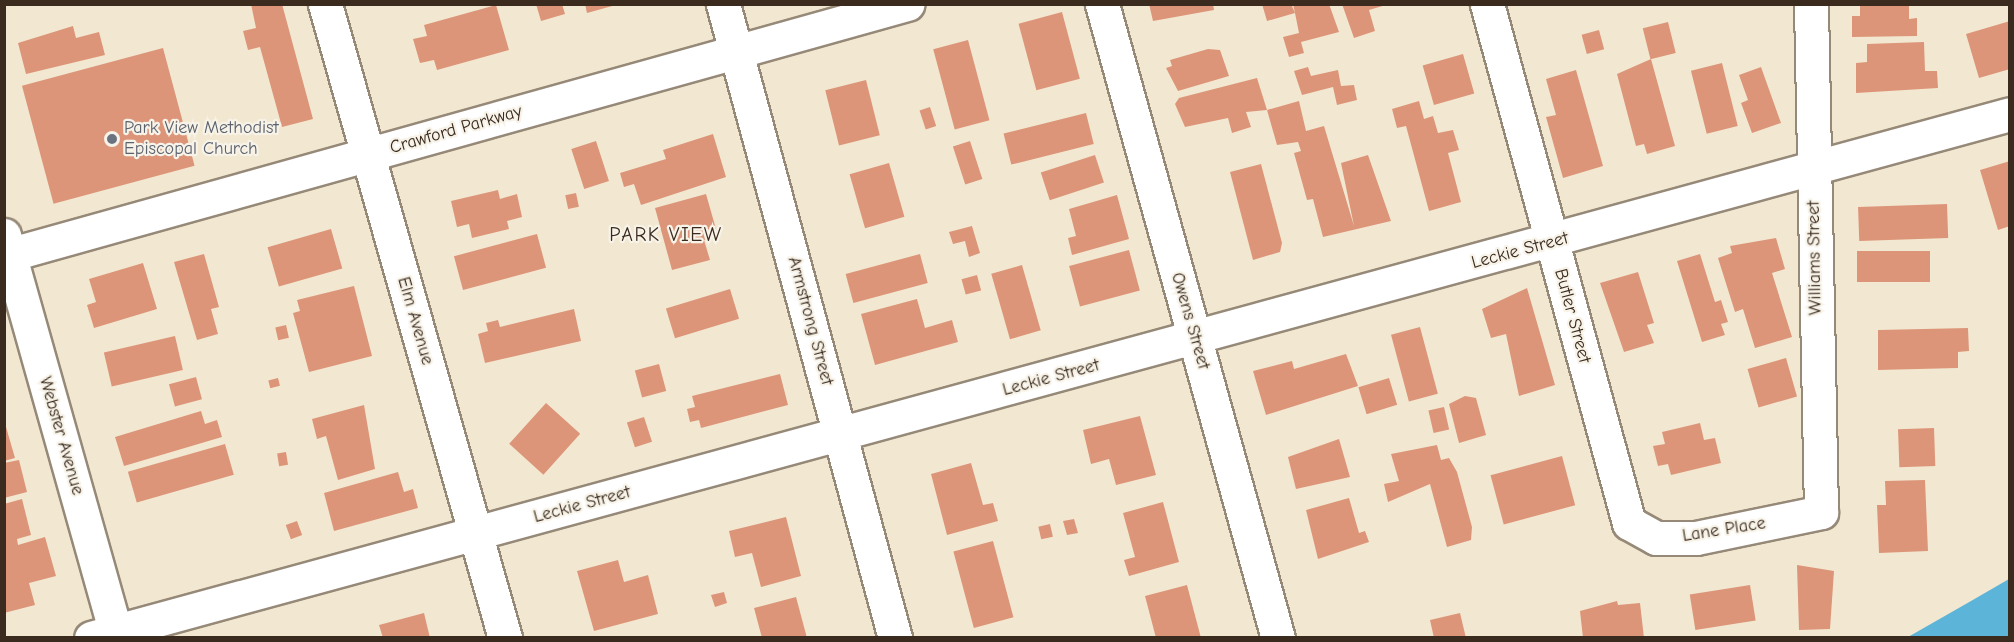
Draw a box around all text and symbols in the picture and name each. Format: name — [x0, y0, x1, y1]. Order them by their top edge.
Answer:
street label: Crawford Parkway — [387, 101, 525, 159]
place label: Park View Methodist Episcopal Church — [124, 118, 279, 160]
marker: Park View Methodist Episcopal Church — [105, 132, 119, 146]
street label: Williams Street — [1803, 201, 1827, 315]
district label: PARK VIEW — [609, 222, 723, 246]
street label: Leckie Street — [1469, 228, 1571, 274]
street label: Armstrong Street — [782, 254, 838, 388]
street label: Butler Street — [1549, 267, 1595, 365]
street label: Owens Street — [1166, 270, 1214, 372]
street label: Elm Avenue — [392, 275, 438, 367]
street label: Leckie Street — [1000, 355, 1102, 401]
street label: Webster Avenue — [34, 374, 88, 498]
street label: Leckie Street — [531, 482, 633, 528]
street label: Lane Place — [1681, 513, 1767, 547]

